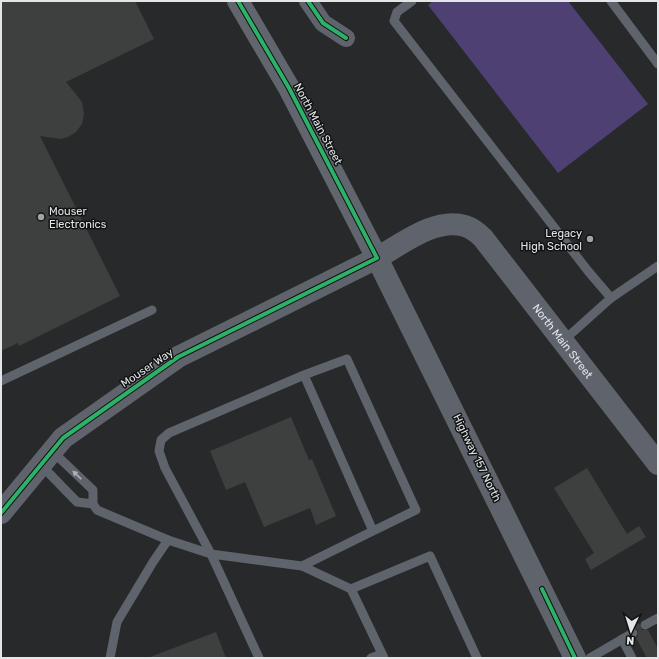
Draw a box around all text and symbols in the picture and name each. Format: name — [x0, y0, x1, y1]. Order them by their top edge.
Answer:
street label: North Main Street — [291, 81, 345, 168]
place label: Mouser Electronics — [49, 205, 107, 231]
marker: Mouser Electronics — [36, 212, 46, 222]
place label: Legacy High School — [521, 227, 582, 253]
marker: Legacy High School — [585, 234, 595, 244]
street label: North Main Street — [530, 301, 596, 382]
street label: Mouser Way — [118, 346, 176, 390]
street label: Highway 157 North — [450, 412, 504, 504]
one-way arrow — [72, 471, 82, 480]
north arrow — [611, 611, 651, 651]
text: N — [626, 634, 635, 647]

